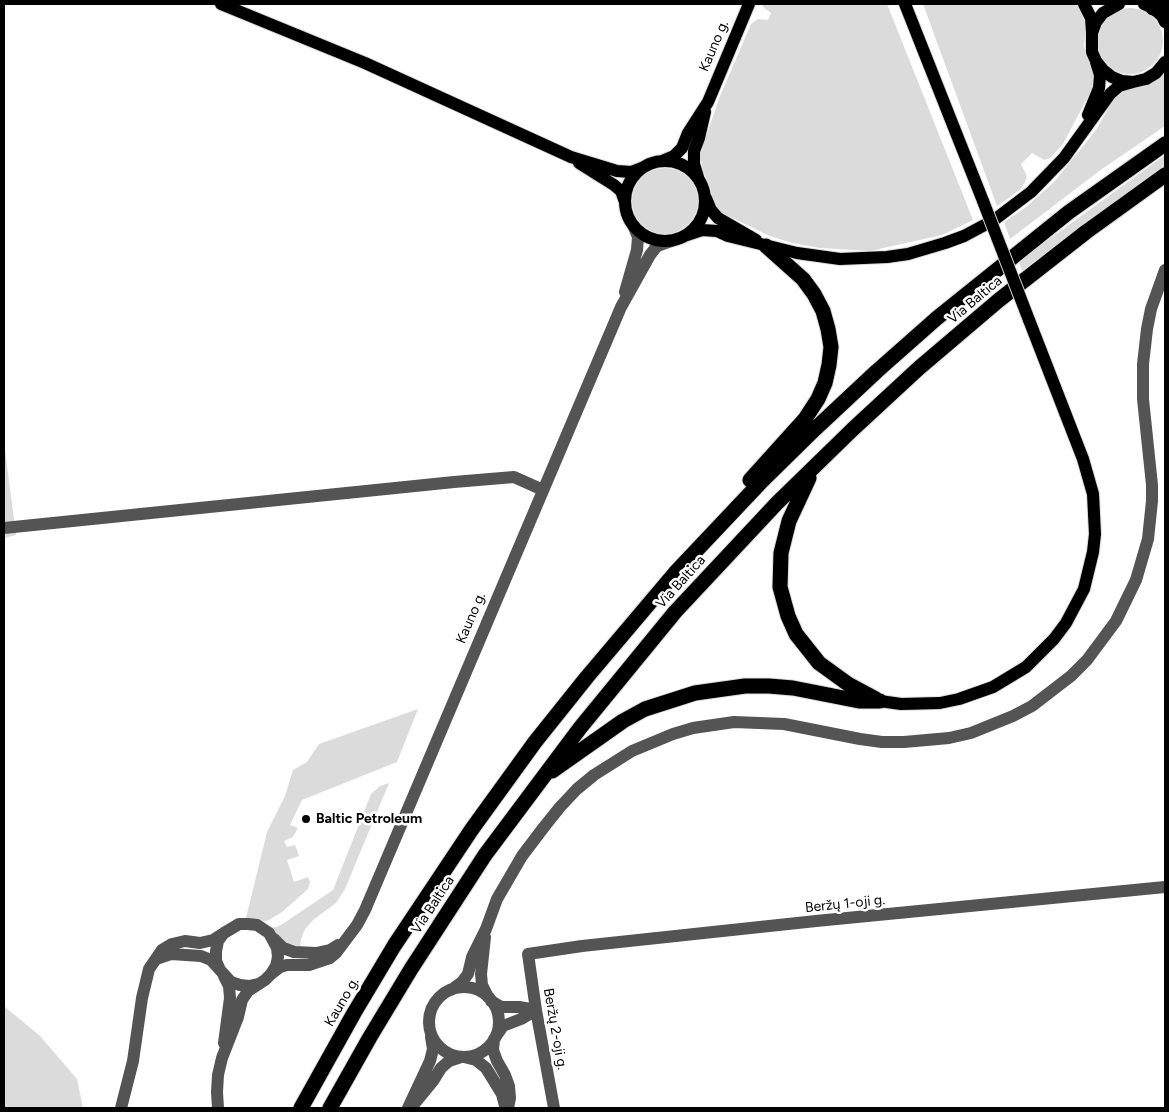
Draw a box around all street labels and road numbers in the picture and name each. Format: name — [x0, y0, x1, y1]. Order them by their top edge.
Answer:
street label: Kauno g. — [696, 18, 732, 74]
street label: Via Baltica — [944, 272, 1006, 328]
street label: Via Baltica — [653, 552, 709, 612]
street label: Kauno g. — [453, 590, 489, 646]
street label: Via Baltica — [408, 873, 458, 937]
street label: Beržų 1-oji g. — [804, 891, 886, 917]
street label: Kauno g. — [321, 974, 363, 1030]
street label: Beržų 2-oji g. — [540, 987, 570, 1071]

